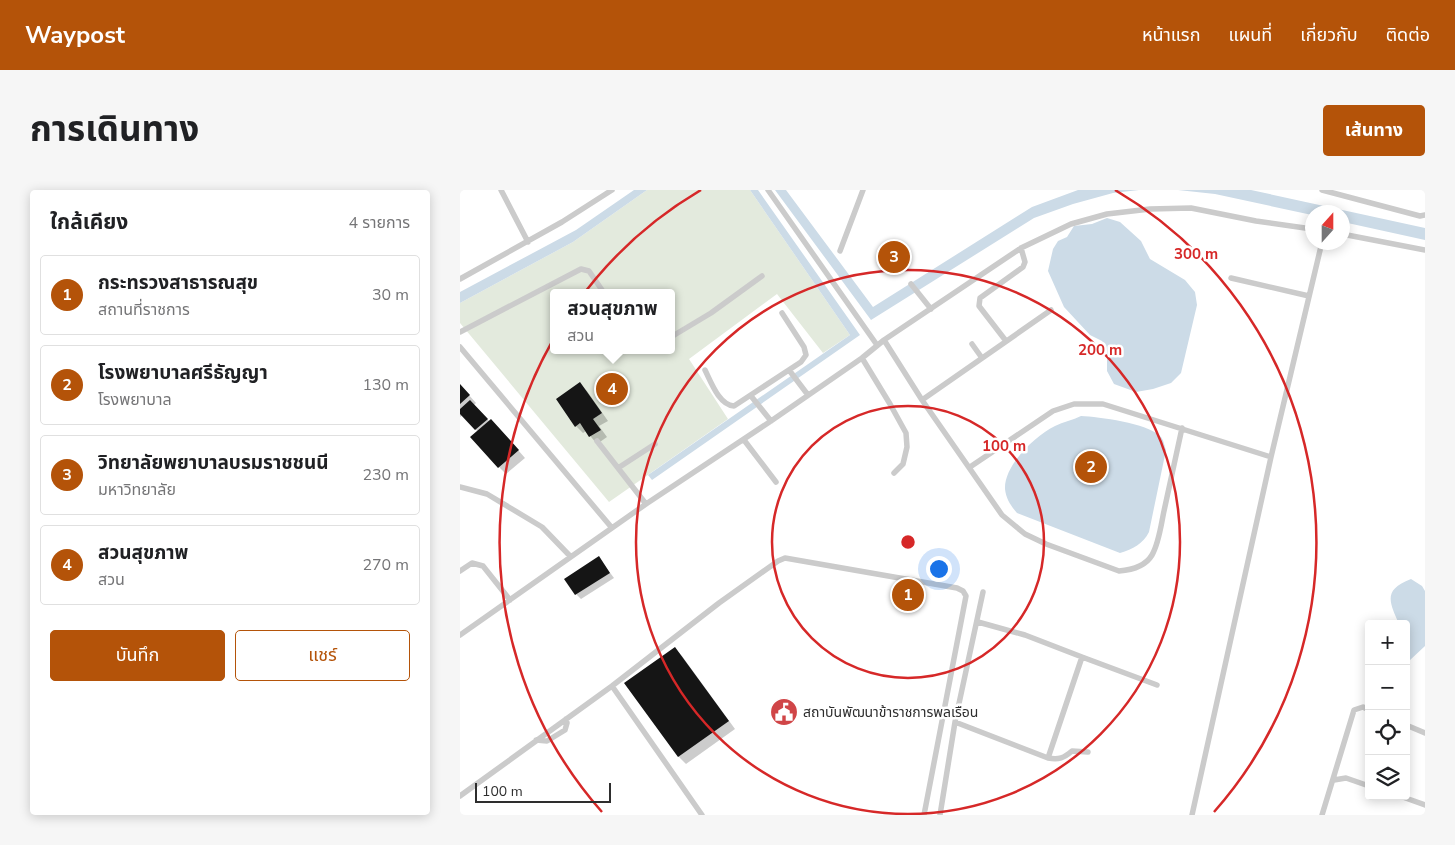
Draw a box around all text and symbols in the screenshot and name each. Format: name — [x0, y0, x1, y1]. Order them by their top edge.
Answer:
text: Waypost — [25, 19, 125, 51]
text: หน้าแรก — [1142, 23, 1200, 47]
text: แผนที่ — [1228, 23, 1272, 47]
text: เกี่ยวกับ — [1300, 23, 1358, 47]
text: ติดต่อ — [1386, 23, 1430, 47]
button: เส้นทาง — [1323, 105, 1425, 156]
text: การเดินทาง — [30, 106, 199, 153]
north arrow — [1305, 205, 1350, 250]
text: ใกล้เคียง — [50, 208, 128, 236]
text: 4 รายการ — [349, 212, 410, 234]
pin: 3 — [878, 238, 910, 276]
text: 300 m — [1174, 244, 1218, 264]
text: กระทรวงสาธารณสุข — [98, 270, 258, 296]
text: 1 — [62, 284, 72, 306]
text: 30 m — [372, 284, 409, 306]
popup — [550, 289, 675, 354]
text: สวนสุขภาพ — [567, 296, 658, 322]
text: สถานที่ราชการ — [98, 299, 190, 321]
text: สวน — [567, 325, 594, 347]
text: 200 m — [1078, 340, 1122, 360]
text: โรงพยาบาลศรีธัญญา — [98, 360, 268, 386]
pin: 4 — [596, 370, 628, 408]
text: 2 — [62, 374, 72, 396]
text: 130 m — [362, 374, 409, 396]
text: โรงพยาบาล — [98, 389, 172, 411]
text: 100 m — [982, 436, 1026, 456]
pin: 2 — [1075, 448, 1107, 486]
text: วิทยาลัยพยาบาลบรมราชชนนี — [98, 450, 328, 476]
text: 3 — [62, 464, 72, 486]
text: 230 m — [362, 464, 409, 486]
text: มหาวิทยาลัย — [98, 479, 176, 501]
centre of rings — [899, 533, 917, 551]
text: สวนสุขภาพ — [98, 540, 188, 566]
text: 4 — [62, 554, 72, 576]
text: 270 m — [362, 554, 409, 576]
your location — [926, 556, 952, 582]
text: สวน — [98, 569, 125, 591]
pin: 1 — [892, 576, 924, 614]
map controls — [1365, 620, 1410, 800]
button: + — [1365, 620, 1410, 665]
button: บันทึก — [50, 630, 225, 681]
button: แชร์ — [235, 630, 410, 681]
button: − — [1365, 665, 1410, 710]
public building icon: สถาบันพัฒนาข้าราชการพลเรือน — [769, 697, 799, 727]
place label: สถาบันพัฒนาข้าราชการพลเรือน — [803, 703, 978, 722]
button: locate — [1365, 710, 1410, 755]
button: layers — [1365, 755, 1410, 800]
scale bar — [475, 780, 611, 803]
text: 100 m — [482, 782, 523, 801]

